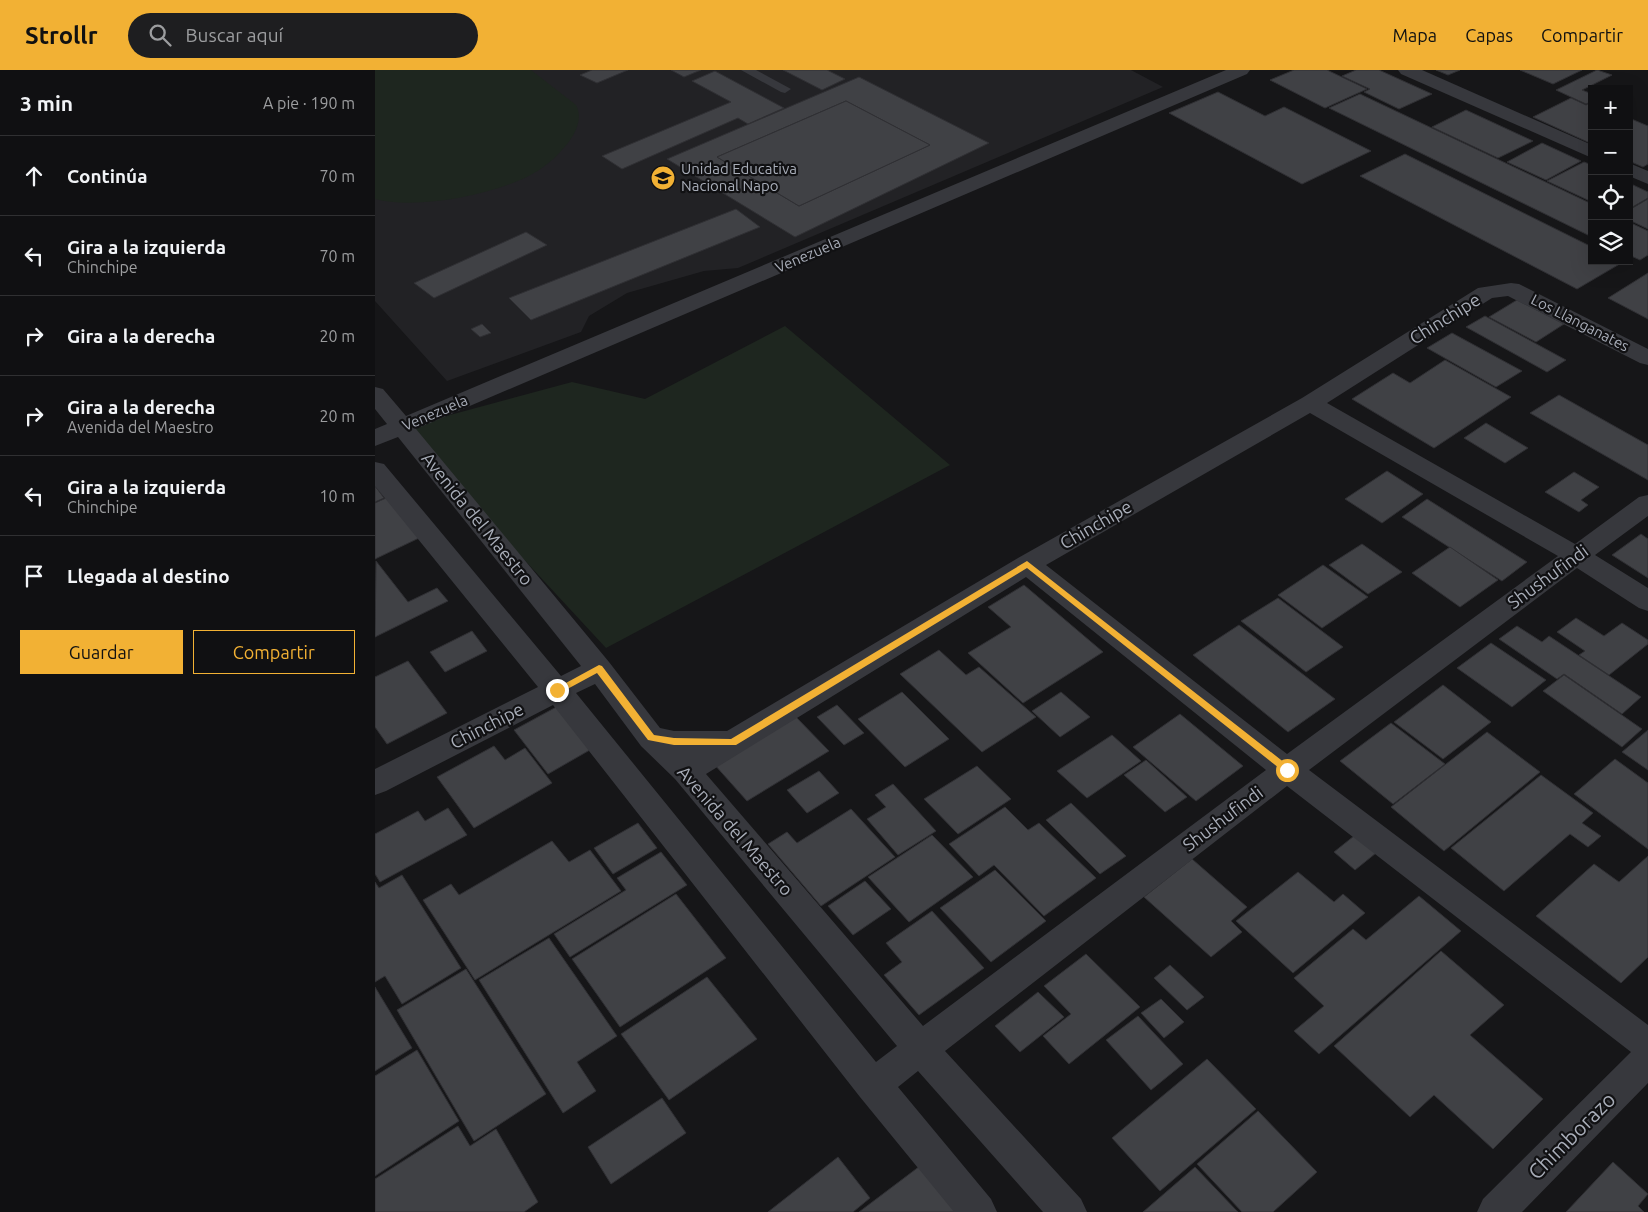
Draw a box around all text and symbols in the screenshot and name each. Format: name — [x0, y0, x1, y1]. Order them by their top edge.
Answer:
search box — [128, 13, 478, 58]
icon: search — [146, 21, 174, 49]
text: Strollr — [25, 22, 98, 49]
text: Buscar aquí — [186, 24, 283, 46]
text: Mapa — [1392, 25, 1437, 45]
text: Capas — [1465, 25, 1513, 45]
text: Compartir — [1541, 25, 1623, 45]
map controls — [1588, 85, 1633, 265]
button: + — [1588, 85, 1633, 130]
text: 3 min — [20, 91, 73, 115]
text: A pie · 190 m — [263, 94, 355, 112]
button: − — [1588, 130, 1633, 175]
place label: Unidad Educativa Nacional Napo — [681, 160, 797, 194]
icon: ahead — [20, 162, 48, 190]
text: Continúa — [67, 165, 148, 187]
school or university icon: Unidad Educativa Nacional Napo — [650, 165, 676, 191]
text: 70 m — [319, 167, 355, 185]
button: locate — [1588, 175, 1633, 220]
button: layers — [1588, 220, 1633, 265]
street label: Venezuela — [772, 233, 843, 276]
text: Gira a la izquierda — [67, 236, 226, 258]
icon: left — [20, 242, 48, 270]
text: 70 m — [319, 247, 355, 265]
text: Chinchipe — [67, 258, 138, 276]
street label: Chinchipe — [1405, 289, 1483, 348]
street label: Los Llanganates — [1528, 291, 1632, 355]
icon: right — [20, 322, 48, 350]
text: Gira a la derecha — [67, 325, 215, 347]
text: 20 m — [319, 327, 355, 345]
street label: Venezuela — [399, 391, 470, 434]
text: Gira a la derecha — [67, 396, 215, 418]
icon: right — [20, 402, 48, 430]
text: 20 m — [319, 407, 355, 425]
text: Avenida del Maestro — [67, 418, 214, 436]
street label: Avenida del Maestro — [418, 448, 537, 589]
text: Gira a la izquierda — [67, 476, 226, 498]
icon: left — [20, 482, 48, 510]
text: 10 m — [319, 487, 355, 505]
street label: Chinchipe — [1056, 496, 1135, 553]
text: Chinchipe — [67, 498, 138, 516]
street label: Shushufindi — [1503, 540, 1592, 612]
icon: arrive — [20, 562, 48, 590]
text: Llegada al destino — [67, 565, 230, 587]
button: Guardar — [20, 630, 183, 674]
button: Compartir — [193, 630, 355, 674]
route end — [546, 679, 569, 702]
street label: Chinchipe — [447, 698, 526, 752]
route start — [1276, 759, 1299, 782]
street label: Avenida del Maestro — [674, 761, 797, 899]
street label: Shushufindi — [1179, 782, 1266, 855]
street label: Chimborazo — [1523, 1087, 1620, 1184]

